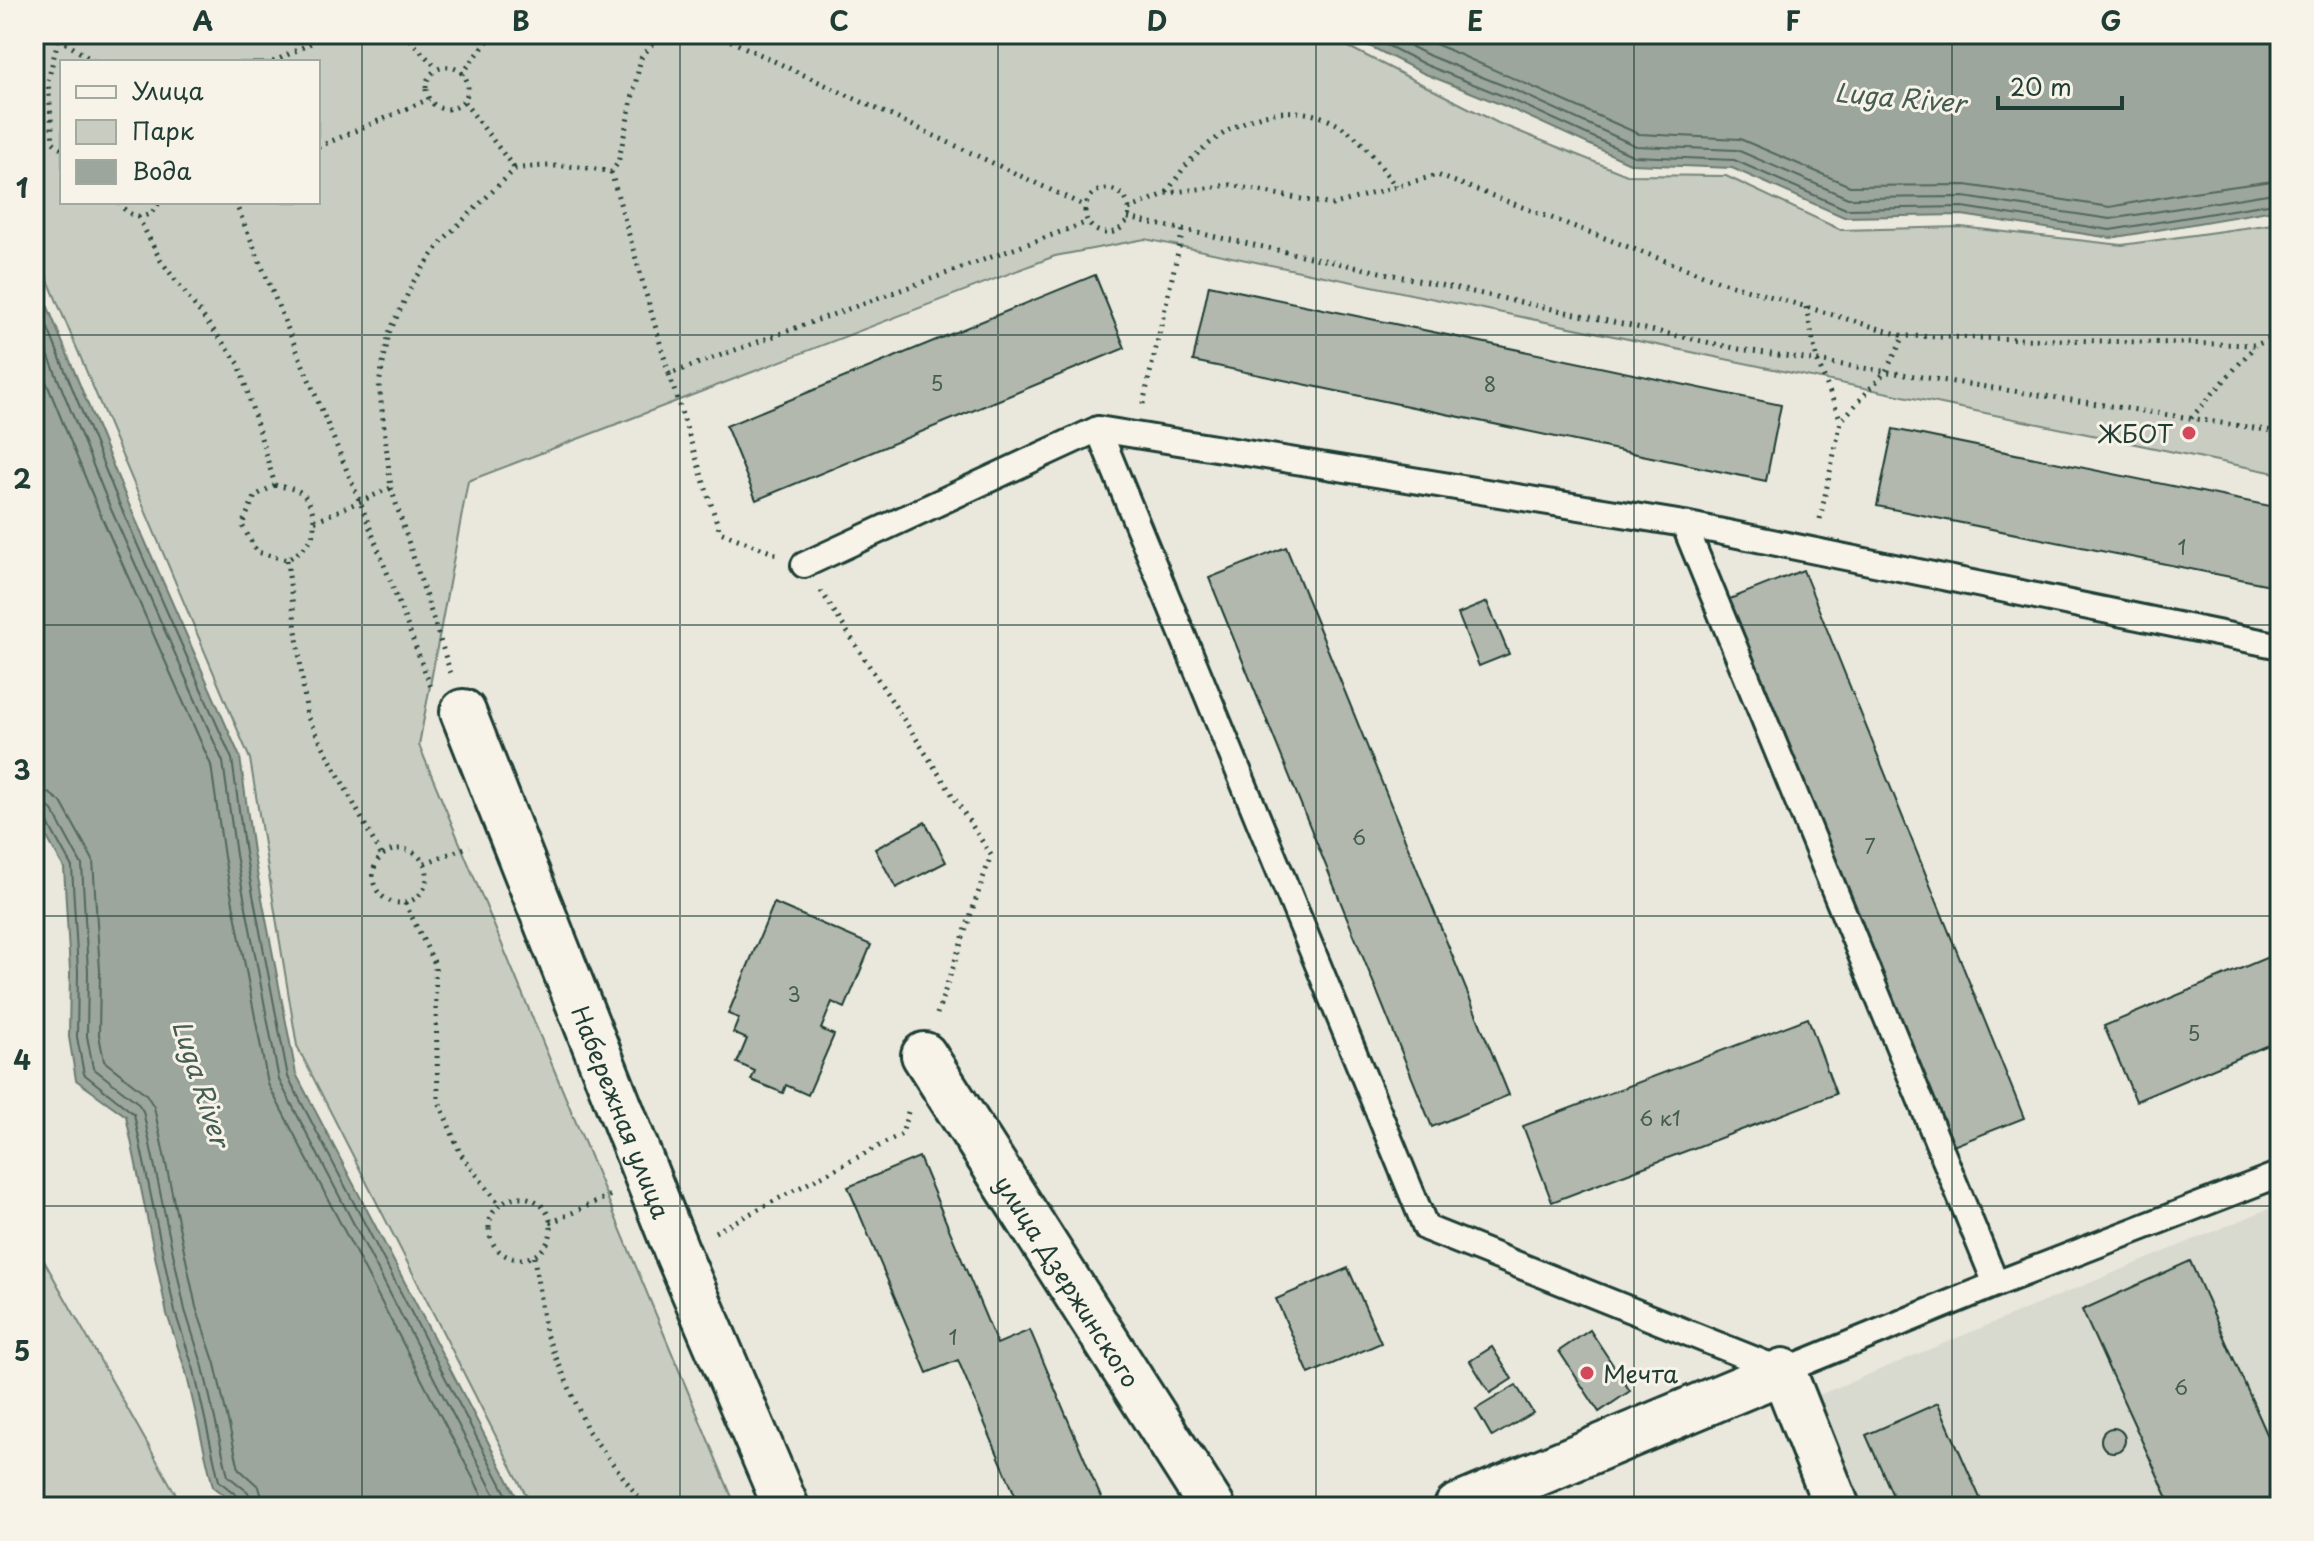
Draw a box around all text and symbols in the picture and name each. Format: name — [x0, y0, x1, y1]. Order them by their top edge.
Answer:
text: A — [193, 1, 213, 40]
text: B — [512, 1, 530, 40]
text: C — [829, 1, 849, 40]
text: D — [1147, 1, 1167, 40]
text: E — [1467, 1, 1483, 40]
text: F — [1785, 1, 1801, 40]
text: G — [2100, 1, 2122, 40]
legend — [60, 60, 320, 204]
scale bar — [1998, 60, 2122, 110]
text: 20 m — [2010, 68, 2072, 104]
text: Улица — [132, 72, 204, 108]
water label: Luga River — [1833, 72, 1970, 122]
text: Парк — [132, 112, 195, 148]
text: Вода — [132, 152, 191, 188]
text: 1 — [16, 168, 28, 207]
house number: 5 — [931, 368, 943, 398]
house number: 8 — [1484, 369, 1496, 399]
place label: ЖБОТ — [2097, 415, 2174, 451]
marker: ЖБОТ — [2180, 424, 2198, 442]
text: 2 — [13, 459, 31, 498]
house number: 1 — [2178, 532, 2186, 562]
text: 3 — [13, 750, 31, 789]
house number: 6 — [1352, 822, 1366, 852]
house number: 7 — [1864, 831, 1876, 861]
house number: 3 — [787, 979, 801, 1009]
street label: Набережная улица — [563, 1000, 680, 1224]
water label: Luga River — [163, 1015, 242, 1154]
house number: 5 — [2188, 1018, 2200, 1048]
text: 4 — [13, 1040, 31, 1079]
house number: 6 к1 — [1639, 1103, 1681, 1133]
street label: улица Дзержинского — [987, 1168, 1149, 1394]
house number: 1 — [949, 1322, 957, 1352]
text: 5 — [14, 1331, 30, 1370]
place label: Мечта — [1603, 1355, 1678, 1391]
marker: Мечта — [1578, 1364, 1596, 1382]
house number: 6 — [2174, 1372, 2188, 1402]

